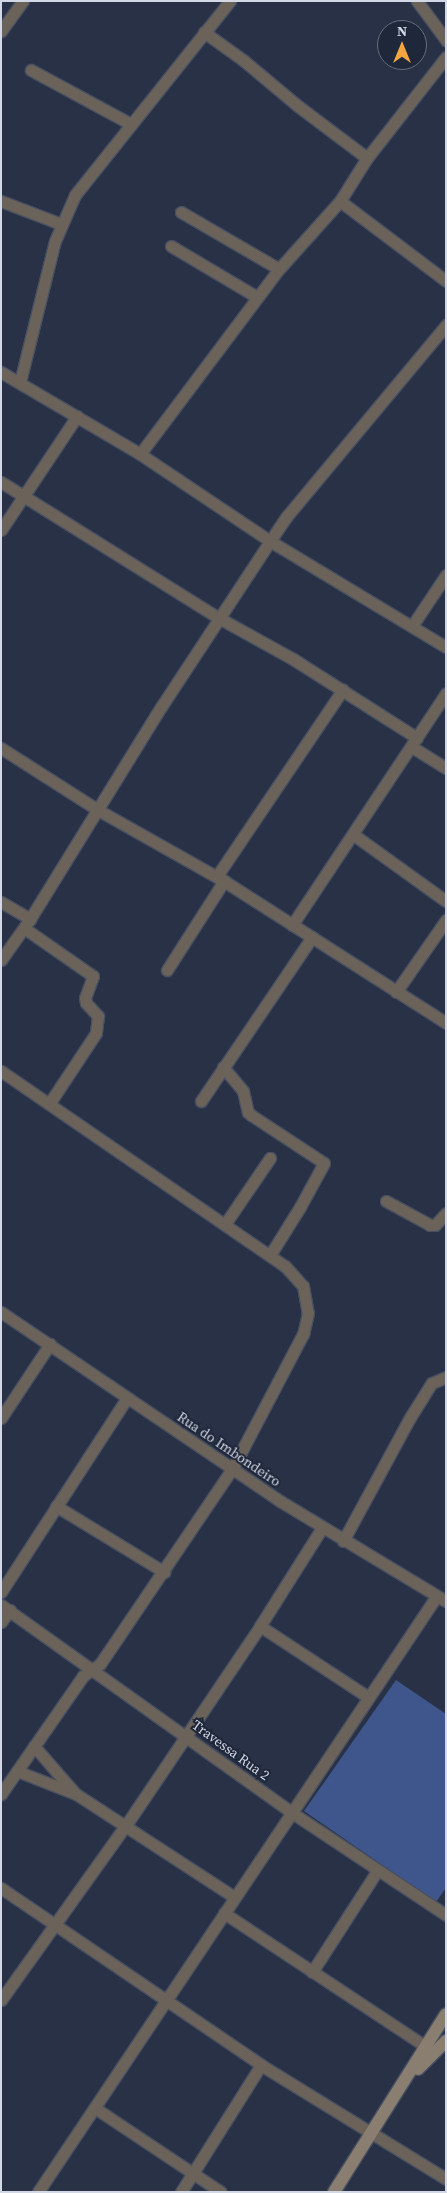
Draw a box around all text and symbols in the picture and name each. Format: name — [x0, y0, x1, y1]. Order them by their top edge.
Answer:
north arrow — [377, 20, 427, 70]
text: N — [397, 21, 407, 41]
street label: Rua do Imbondeiro — [174, 1408, 284, 1490]
street label: Travessa Rua 2 — [189, 1716, 273, 1784]

